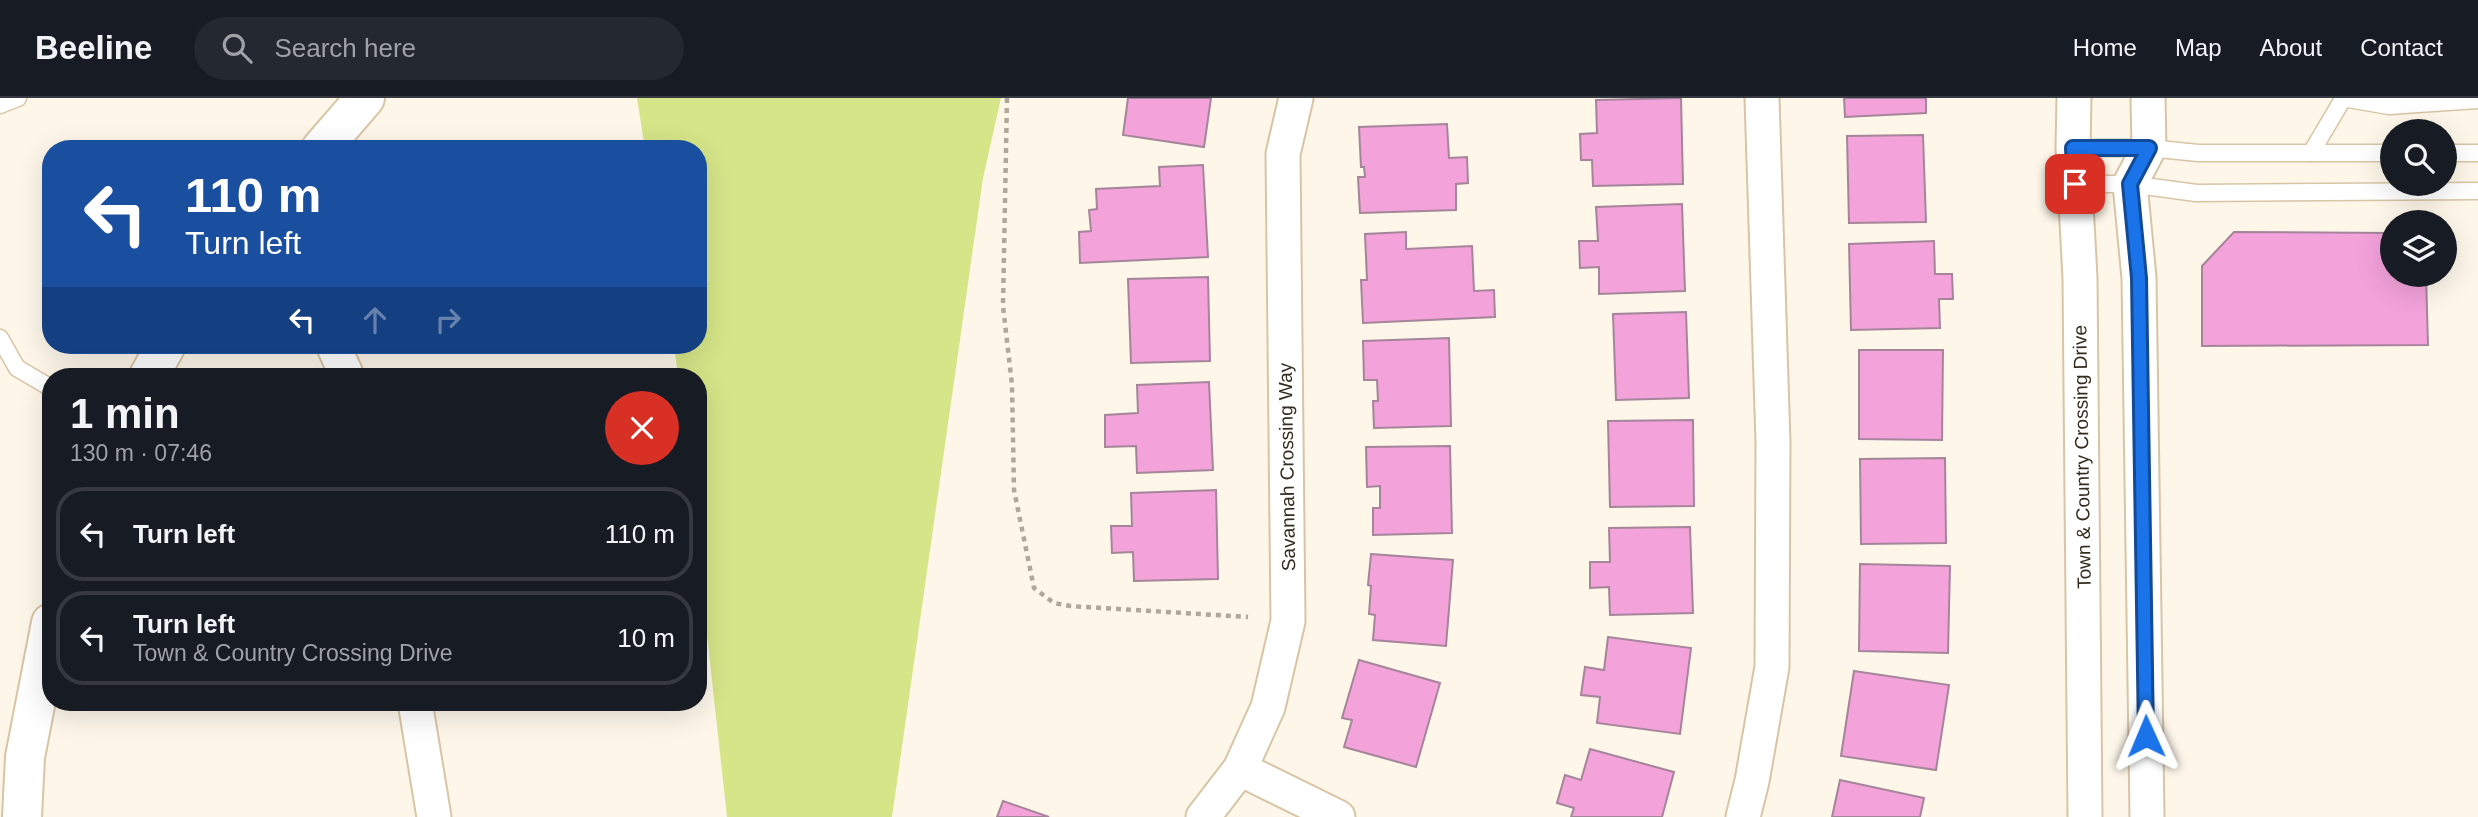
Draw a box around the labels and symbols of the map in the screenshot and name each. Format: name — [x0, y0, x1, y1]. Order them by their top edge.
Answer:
pin — [2045, 154, 2105, 214]
street label: Town & Country Crossing Drive — [2069, 325, 2095, 589]
street label: Savannah Crossing Way — [1275, 362, 1299, 571]
position arrow — [2109, 699, 2183, 773]

